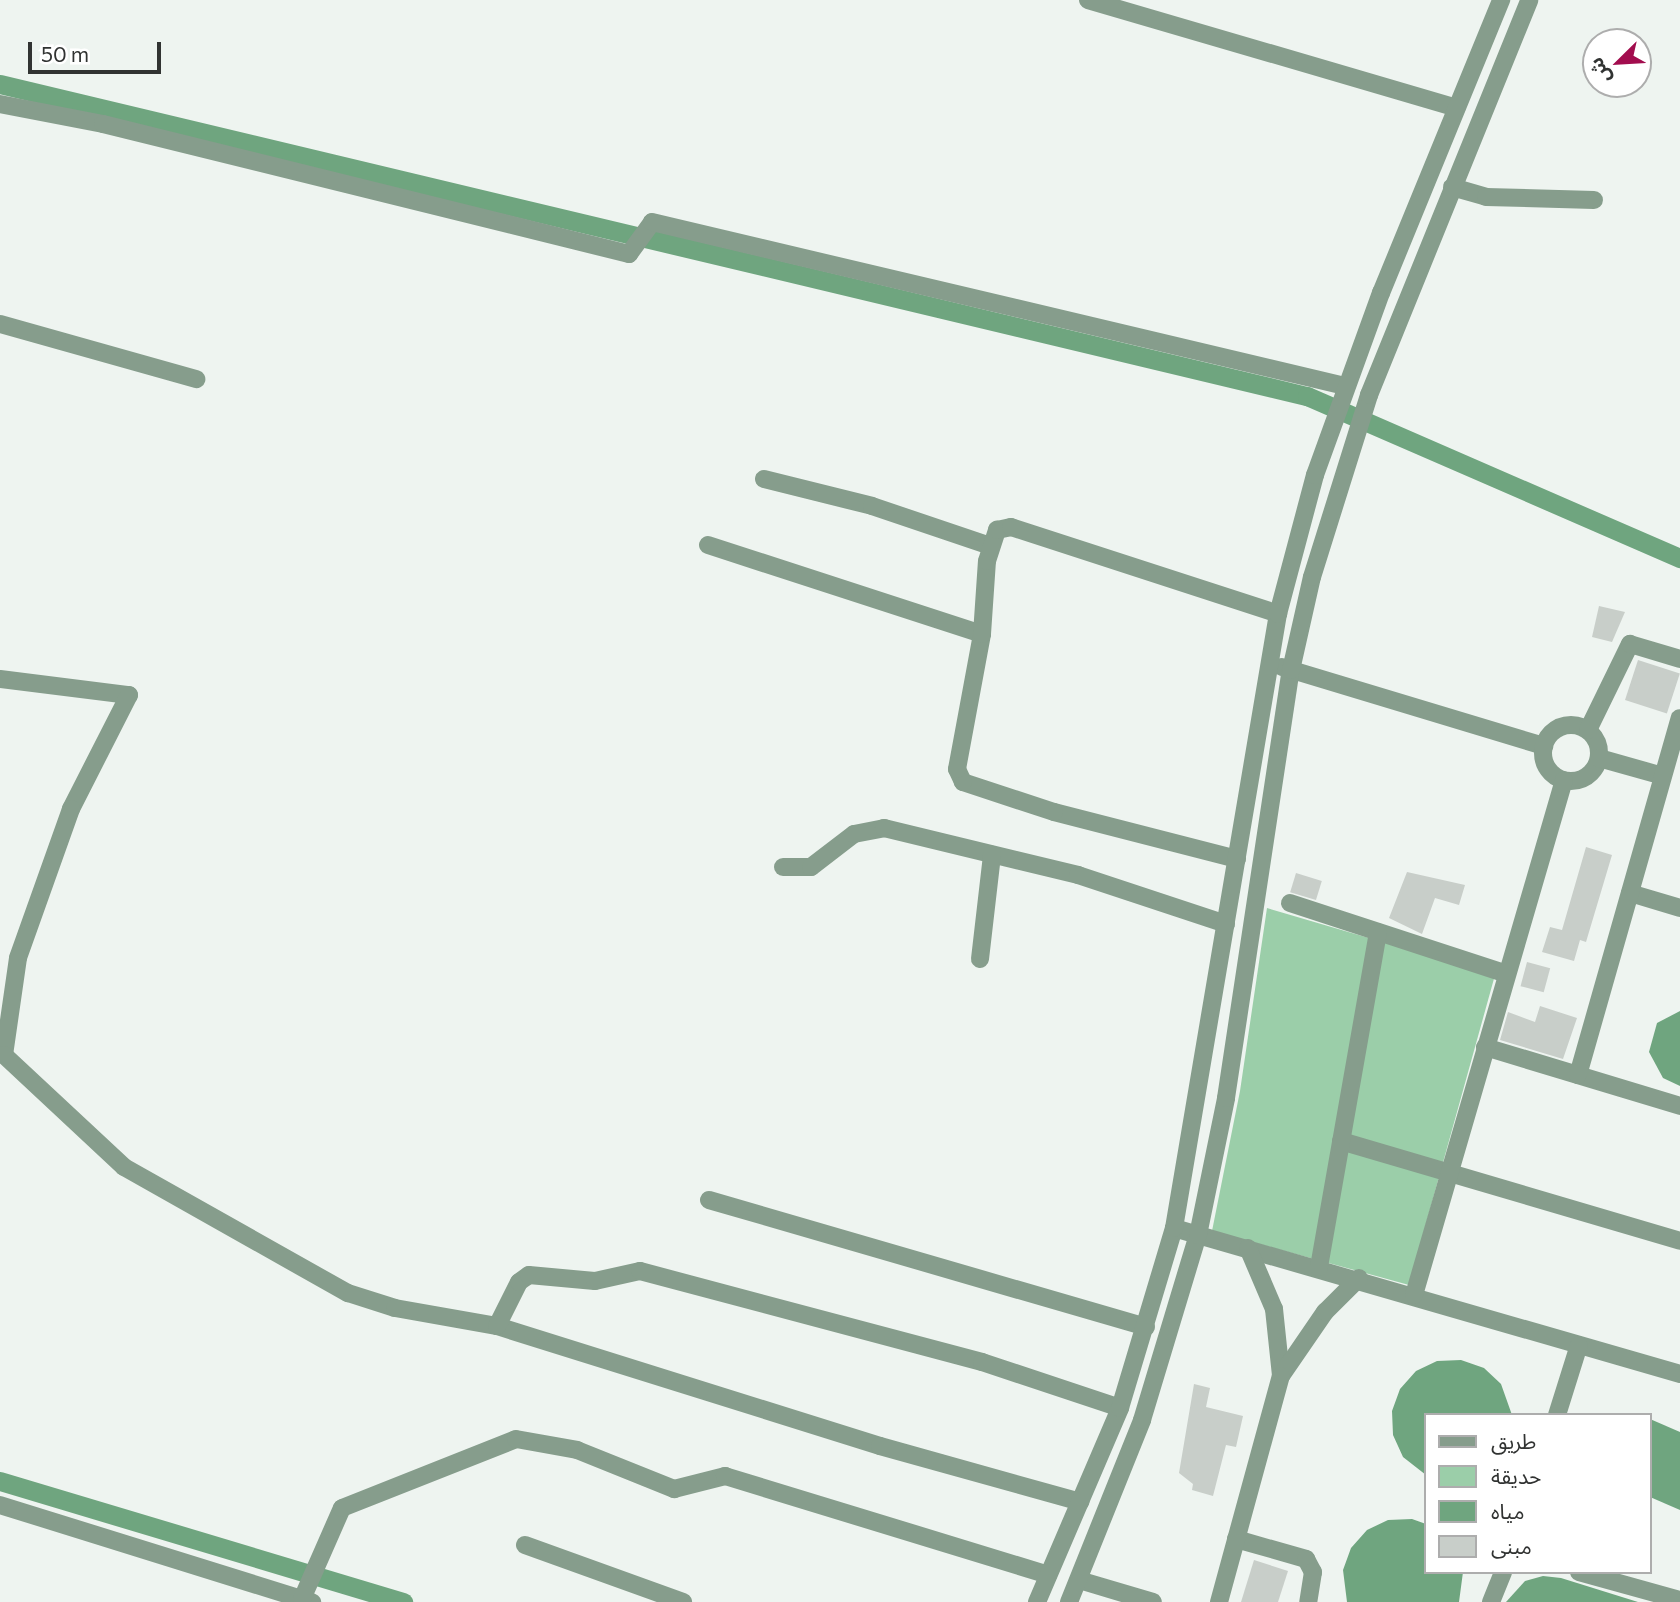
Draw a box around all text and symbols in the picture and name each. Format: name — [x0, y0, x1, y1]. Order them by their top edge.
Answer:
scale bar — [32, 28, 164, 72]
north arrow — [1582, 28, 1652, 98]
text: 50 m — [41, 41, 89, 66]
text: ش — [1583, 54, 1615, 87]
legend — [1424, 1413, 1652, 1574]
text: طريق — [1491, 1428, 1536, 1453]
text: حديقة — [1491, 1463, 1541, 1488]
text: مياه — [1491, 1498, 1524, 1523]
text: مبنى — [1491, 1533, 1532, 1558]

